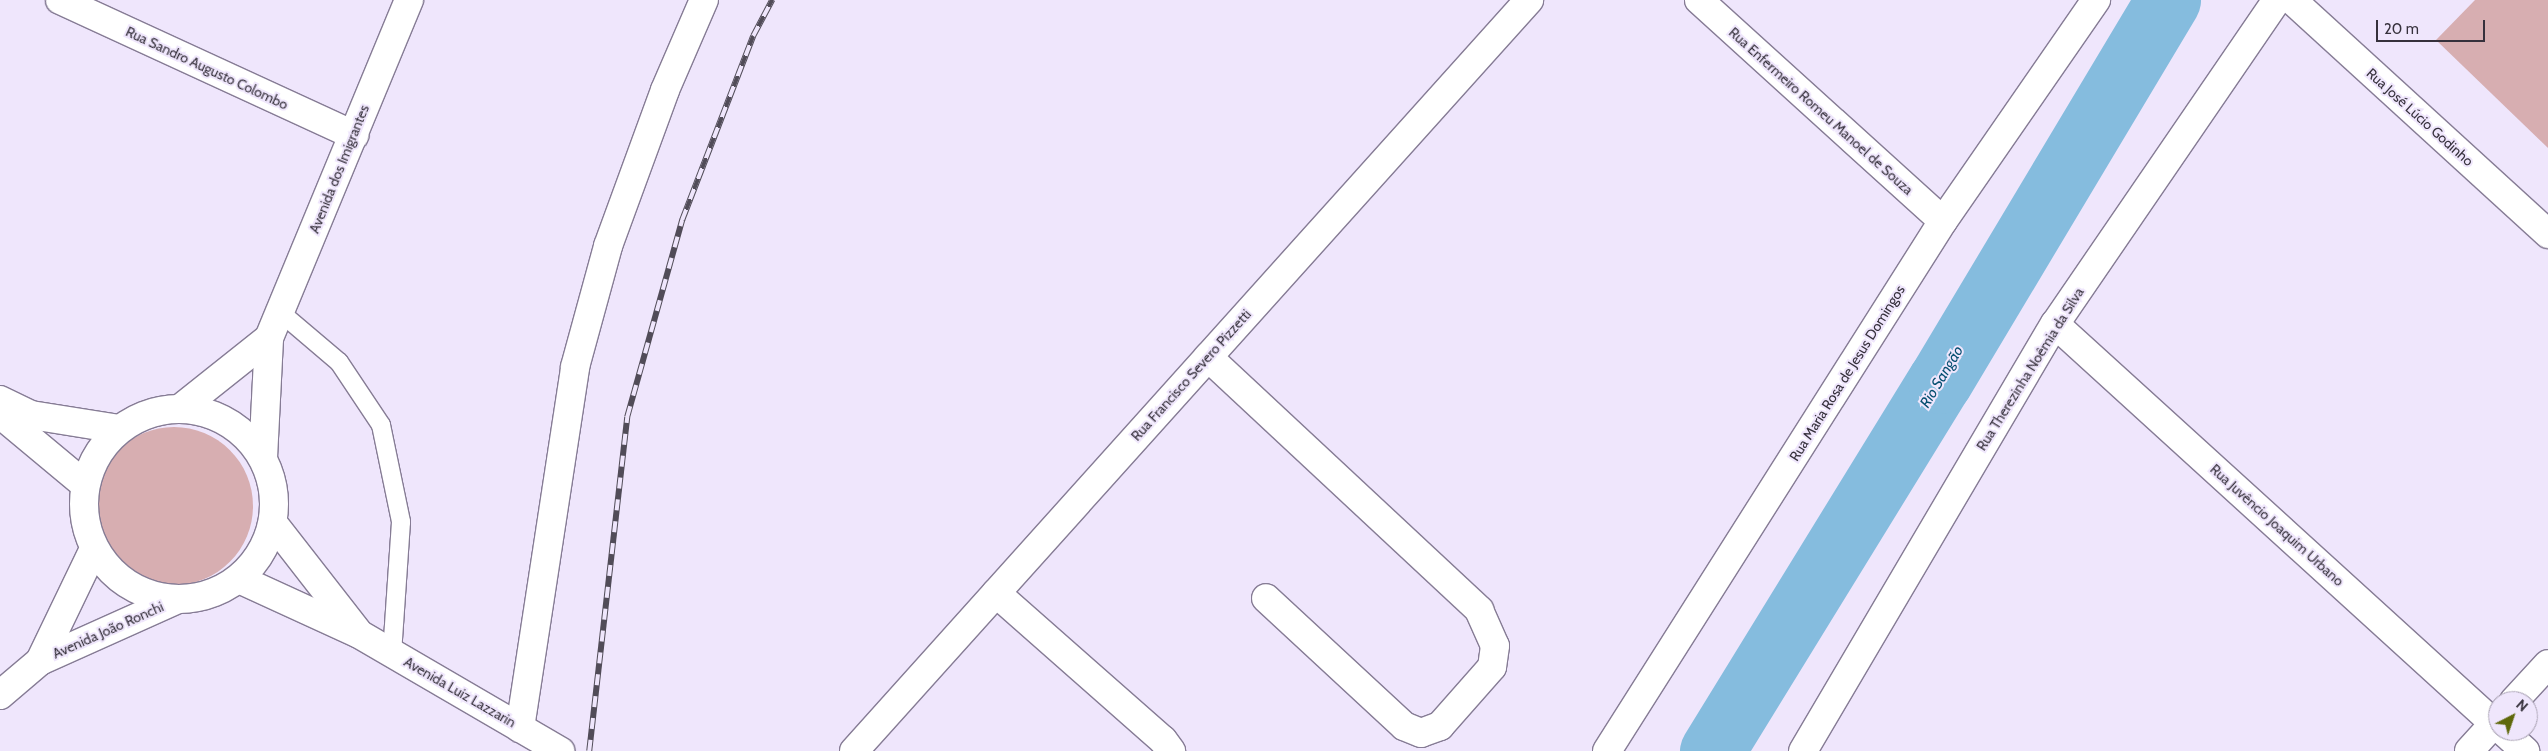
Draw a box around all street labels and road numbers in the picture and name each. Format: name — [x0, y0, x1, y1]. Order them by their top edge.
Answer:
street label: Rua Sandro Augusto Colombo — [123, 23, 291, 113]
street label: Rua Enfermeiro Romeu Manoel de Souza — [1725, 24, 1917, 198]
street label: Rua José Lúcio Godinho — [2363, 65, 2477, 169]
street label: Avenida dos Imigrantes — [306, 102, 372, 236]
street label: Rua Maria Rosa de Jesus Domingos — [1786, 282, 1908, 464]
street label: Rua Therezinha Noêmia da Silva — [1973, 284, 2087, 454]
street label: Rua Francisco Severo Pizzetti — [1128, 306, 1254, 444]
street label: Rua Juvêncio Joaquim Urbano — [2207, 461, 2347, 589]
street label: Avenida João Ronchi — [50, 598, 166, 662]
street label: Avenida Luiz Lazzarin — [401, 653, 519, 731]

